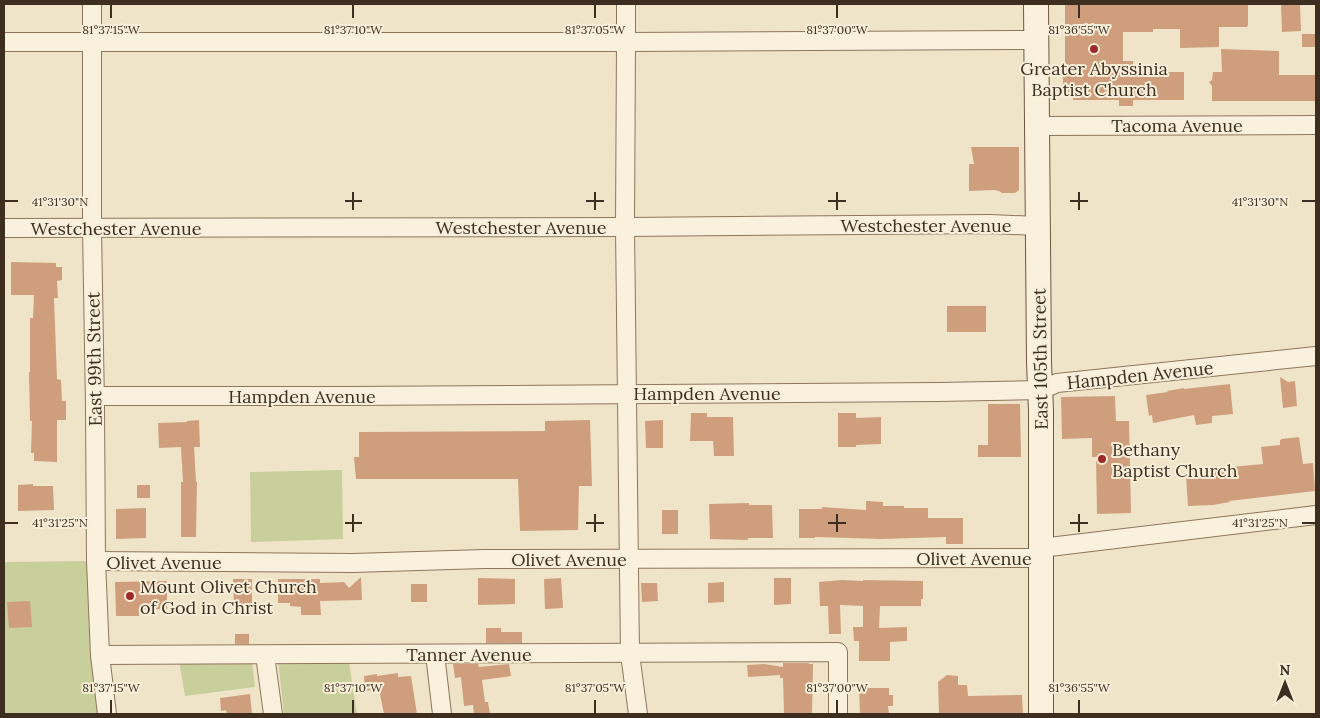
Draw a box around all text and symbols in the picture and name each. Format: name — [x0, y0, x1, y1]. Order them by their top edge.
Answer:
text: 81°37'15"W — [82, 22, 141, 37]
text: 81°37'10"W — [324, 22, 383, 37]
text: 81°37'05"W — [565, 22, 626, 37]
text: 81°37'00"W — [806, 22, 869, 37]
text: 81°36'55"W — [1048, 22, 1111, 37]
marker: Greater Abyssinia Baptist Church — [1088, 43, 1100, 55]
place label: Greater Abyssinia Baptist Church — [1020, 57, 1168, 101]
street label: Tacoma Avenue — [1111, 114, 1243, 137]
text: 41°31'30"N — [32, 194, 88, 209]
text: 41°31'30"N — [1232, 194, 1288, 209]
street label: Westchester Avenue — [840, 214, 1012, 237]
street label: Westchester Avenue — [435, 216, 607, 239]
street label: Westchester Avenue — [30, 217, 202, 240]
street label: East 105th Street — [1027, 288, 1053, 430]
street label: East 99th Street — [81, 291, 107, 427]
street label: Hampden Avenue — [1066, 356, 1215, 394]
street label: Hampden Avenue — [633, 382, 781, 405]
street label: Hampden Avenue — [228, 385, 376, 408]
place label: Bethany Baptist Church — [1112, 438, 1238, 482]
marker: Bethany Baptist Church — [1096, 453, 1108, 465]
text: 41°31'25"N — [32, 515, 88, 530]
text: 41°31'25"N — [1232, 515, 1288, 530]
street label: Olivet Avenue — [916, 547, 1032, 570]
street label: Olivet Avenue — [511, 548, 627, 571]
street label: Olivet Avenue — [106, 551, 222, 574]
place label: Mount Olivet Church of God in Christ — [140, 575, 317, 619]
marker: Mount Olivet Church of God in Christ — [124, 590, 136, 602]
street label: Tanner Avenue — [406, 643, 532, 666]
north arrow — [1260, 658, 1310, 708]
text: N — [1280, 661, 1291, 679]
text: 81°37'15"W — [82, 680, 141, 695]
text: 81°37'10"W — [324, 680, 383, 695]
text: 81°37'05"W — [565, 680, 626, 695]
text: 81°37'00"W — [806, 680, 869, 695]
text: 81°36'55"W — [1048, 680, 1111, 695]

